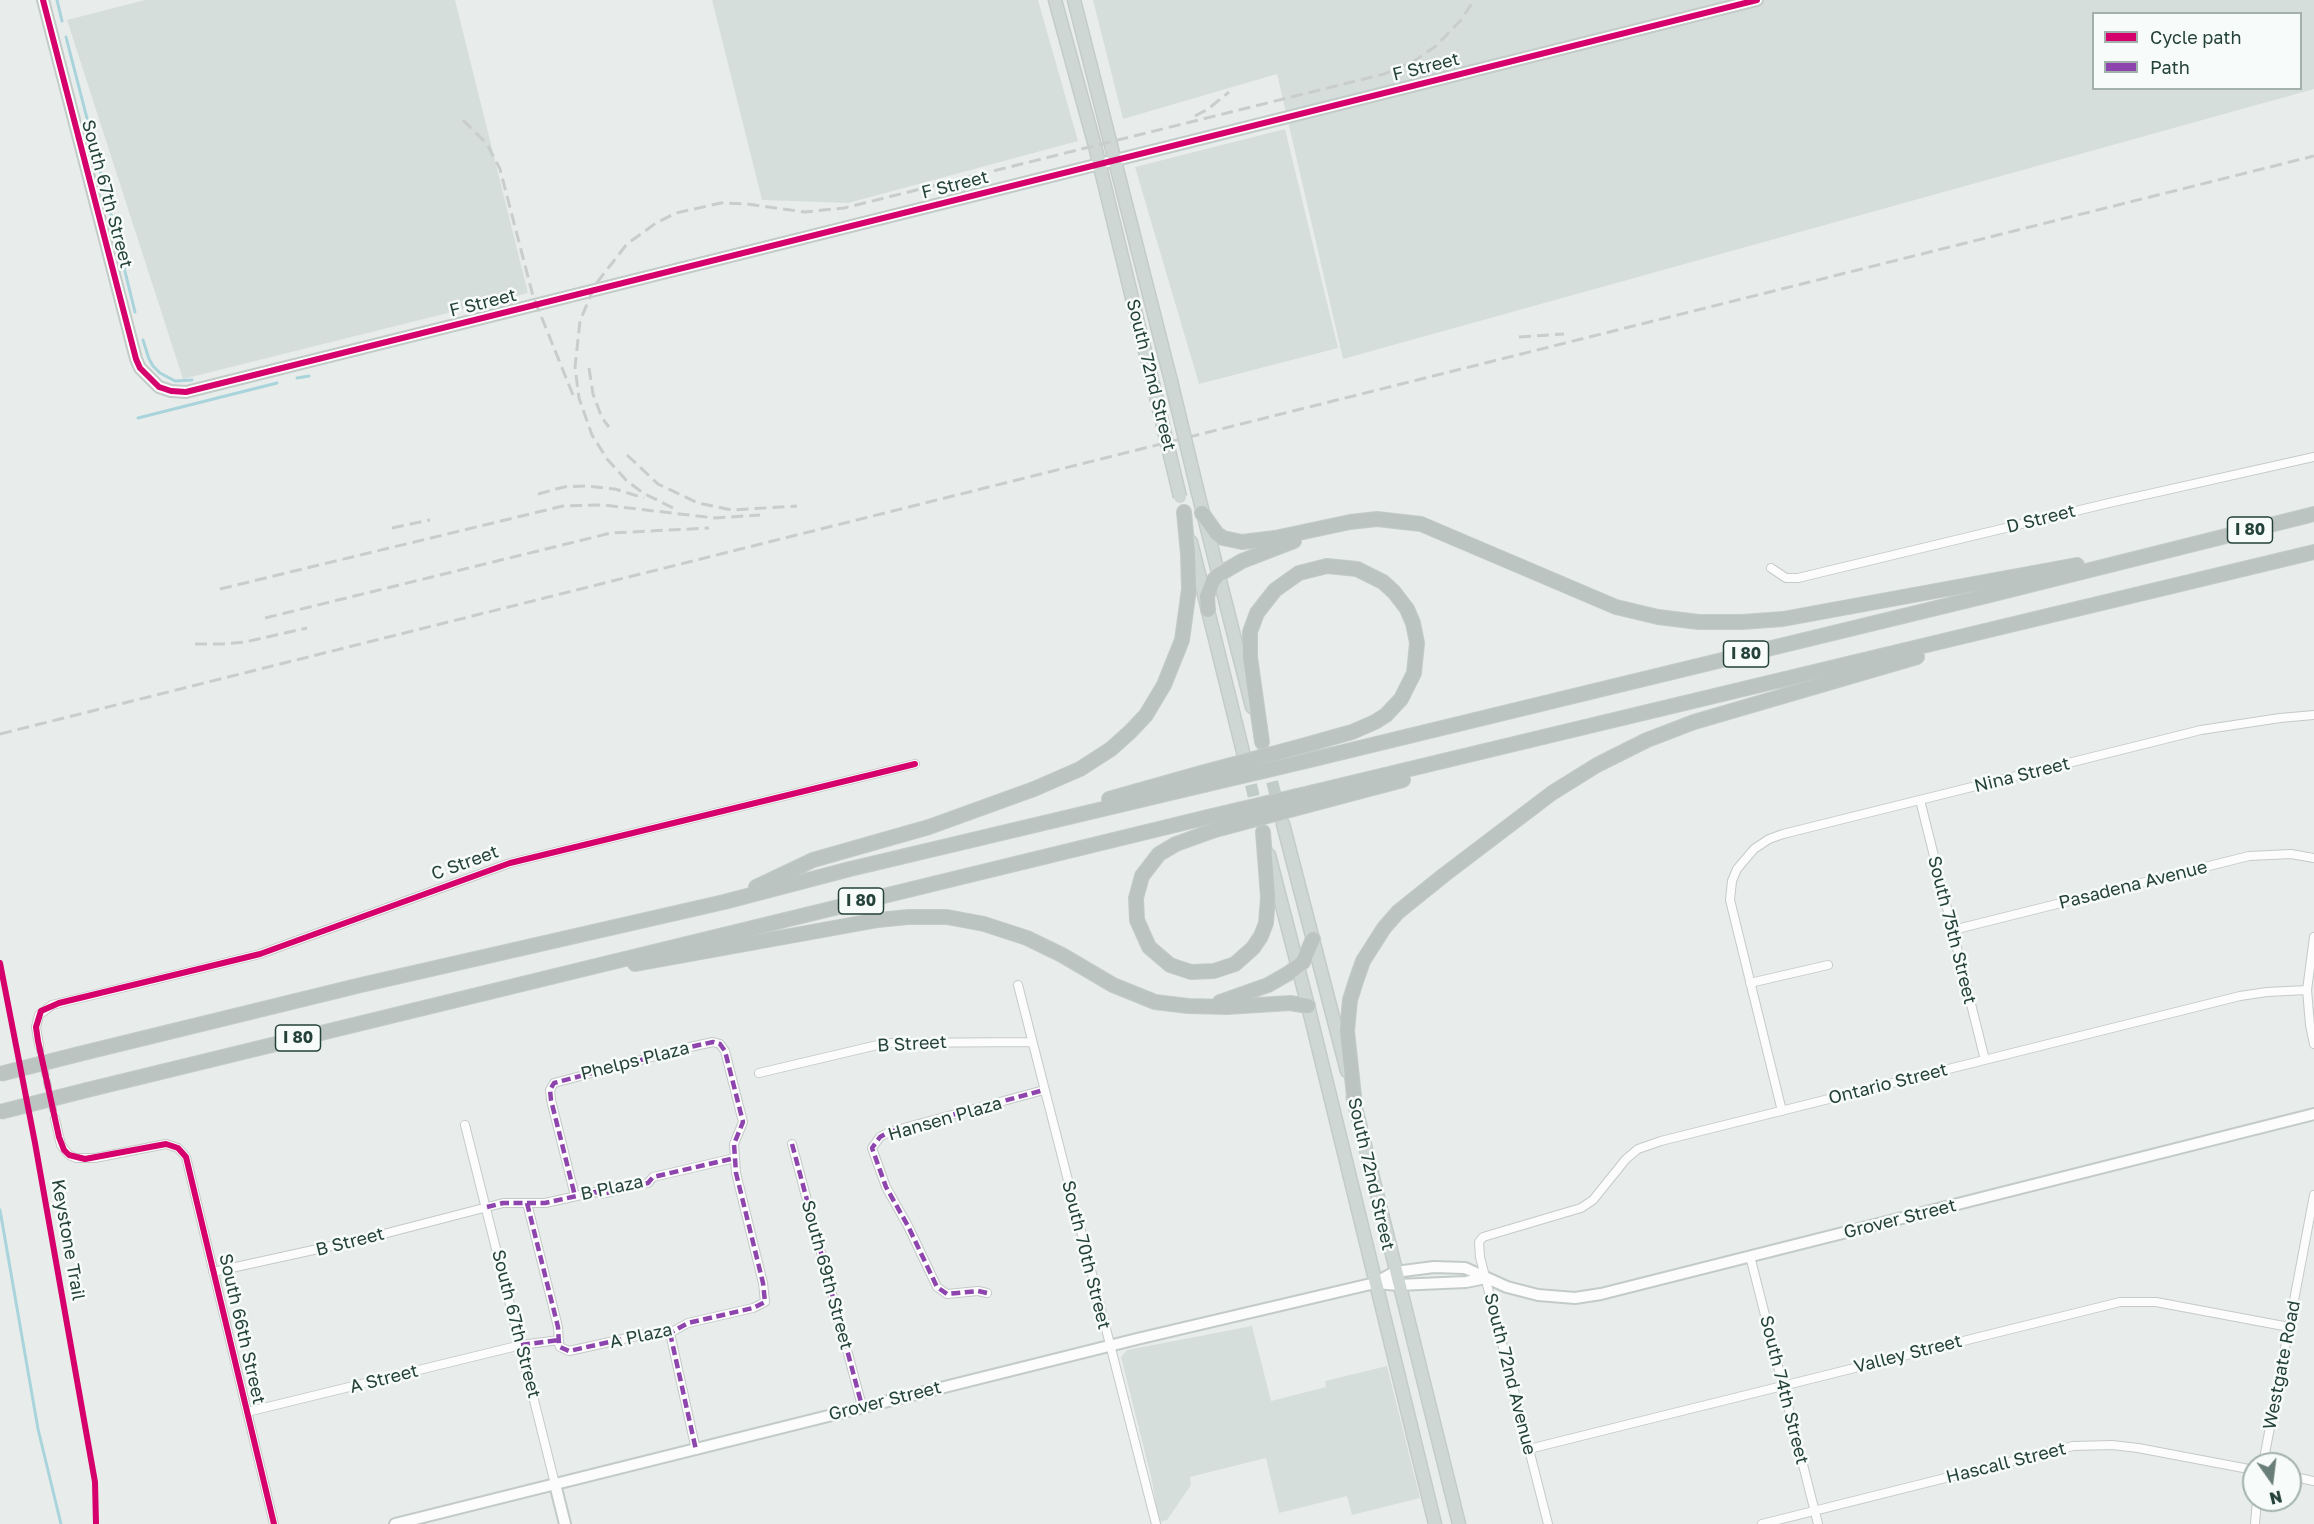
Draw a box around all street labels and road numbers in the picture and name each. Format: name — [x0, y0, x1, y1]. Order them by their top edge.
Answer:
street label: F Street — [1390, 48, 1462, 86]
street label: South 67th Street — [77, 118, 137, 270]
street label: F Street — [919, 166, 991, 204]
street label: F Street — [447, 284, 519, 322]
street label: South 72nd Street — [1122, 297, 1180, 453]
street label: D Street — [2004, 500, 2078, 538]
road number: I 80 — [2228, 517, 2272, 543]
road number: I 80 — [1724, 641, 1768, 667]
street label: Nina Street — [1972, 753, 2072, 797]
street label: C Street — [428, 841, 502, 885]
street label: South 75th Street — [1923, 854, 1981, 1006]
street label: Pasadena Avenue — [2057, 856, 2209, 914]
road number: I 80 — [838, 888, 884, 914]
road number: I 80 — [276, 1025, 320, 1051]
street label: B Street — [877, 1031, 947, 1057]
street label: Phelps Plaza — [578, 1037, 692, 1085]
street label: Ontario Street — [1826, 1059, 1950, 1109]
street label: Hansen Plaza — [886, 1092, 1004, 1146]
street label: South 72nd Street — [1343, 1096, 1399, 1252]
street label: B Plaza — [579, 1171, 645, 1205]
street label: Keystone Trail — [47, 1178, 89, 1302]
street label: South 70th Street — [1057, 1178, 1115, 1332]
street label: Grover Street — [1842, 1195, 1958, 1243]
street label: South 69th Street — [797, 1198, 857, 1352]
street label: B Street — [314, 1223, 386, 1261]
street label: South 67th Street — [487, 1247, 545, 1401]
street label: South 66th Street — [214, 1252, 270, 1406]
street label: South 72nd Avenue — [1479, 1291, 1541, 1457]
street label: Westgate Road — [2259, 1299, 2305, 1431]
street label: South 74th Street — [1755, 1313, 1813, 1467]
street label: A Plaza — [608, 1319, 674, 1353]
street label: Valley Street — [1852, 1330, 1964, 1378]
street label: A Street — [348, 1360, 420, 1398]
street label: Grover Street — [827, 1377, 943, 1425]
street label: Hascall Street — [1944, 1438, 2068, 1488]

